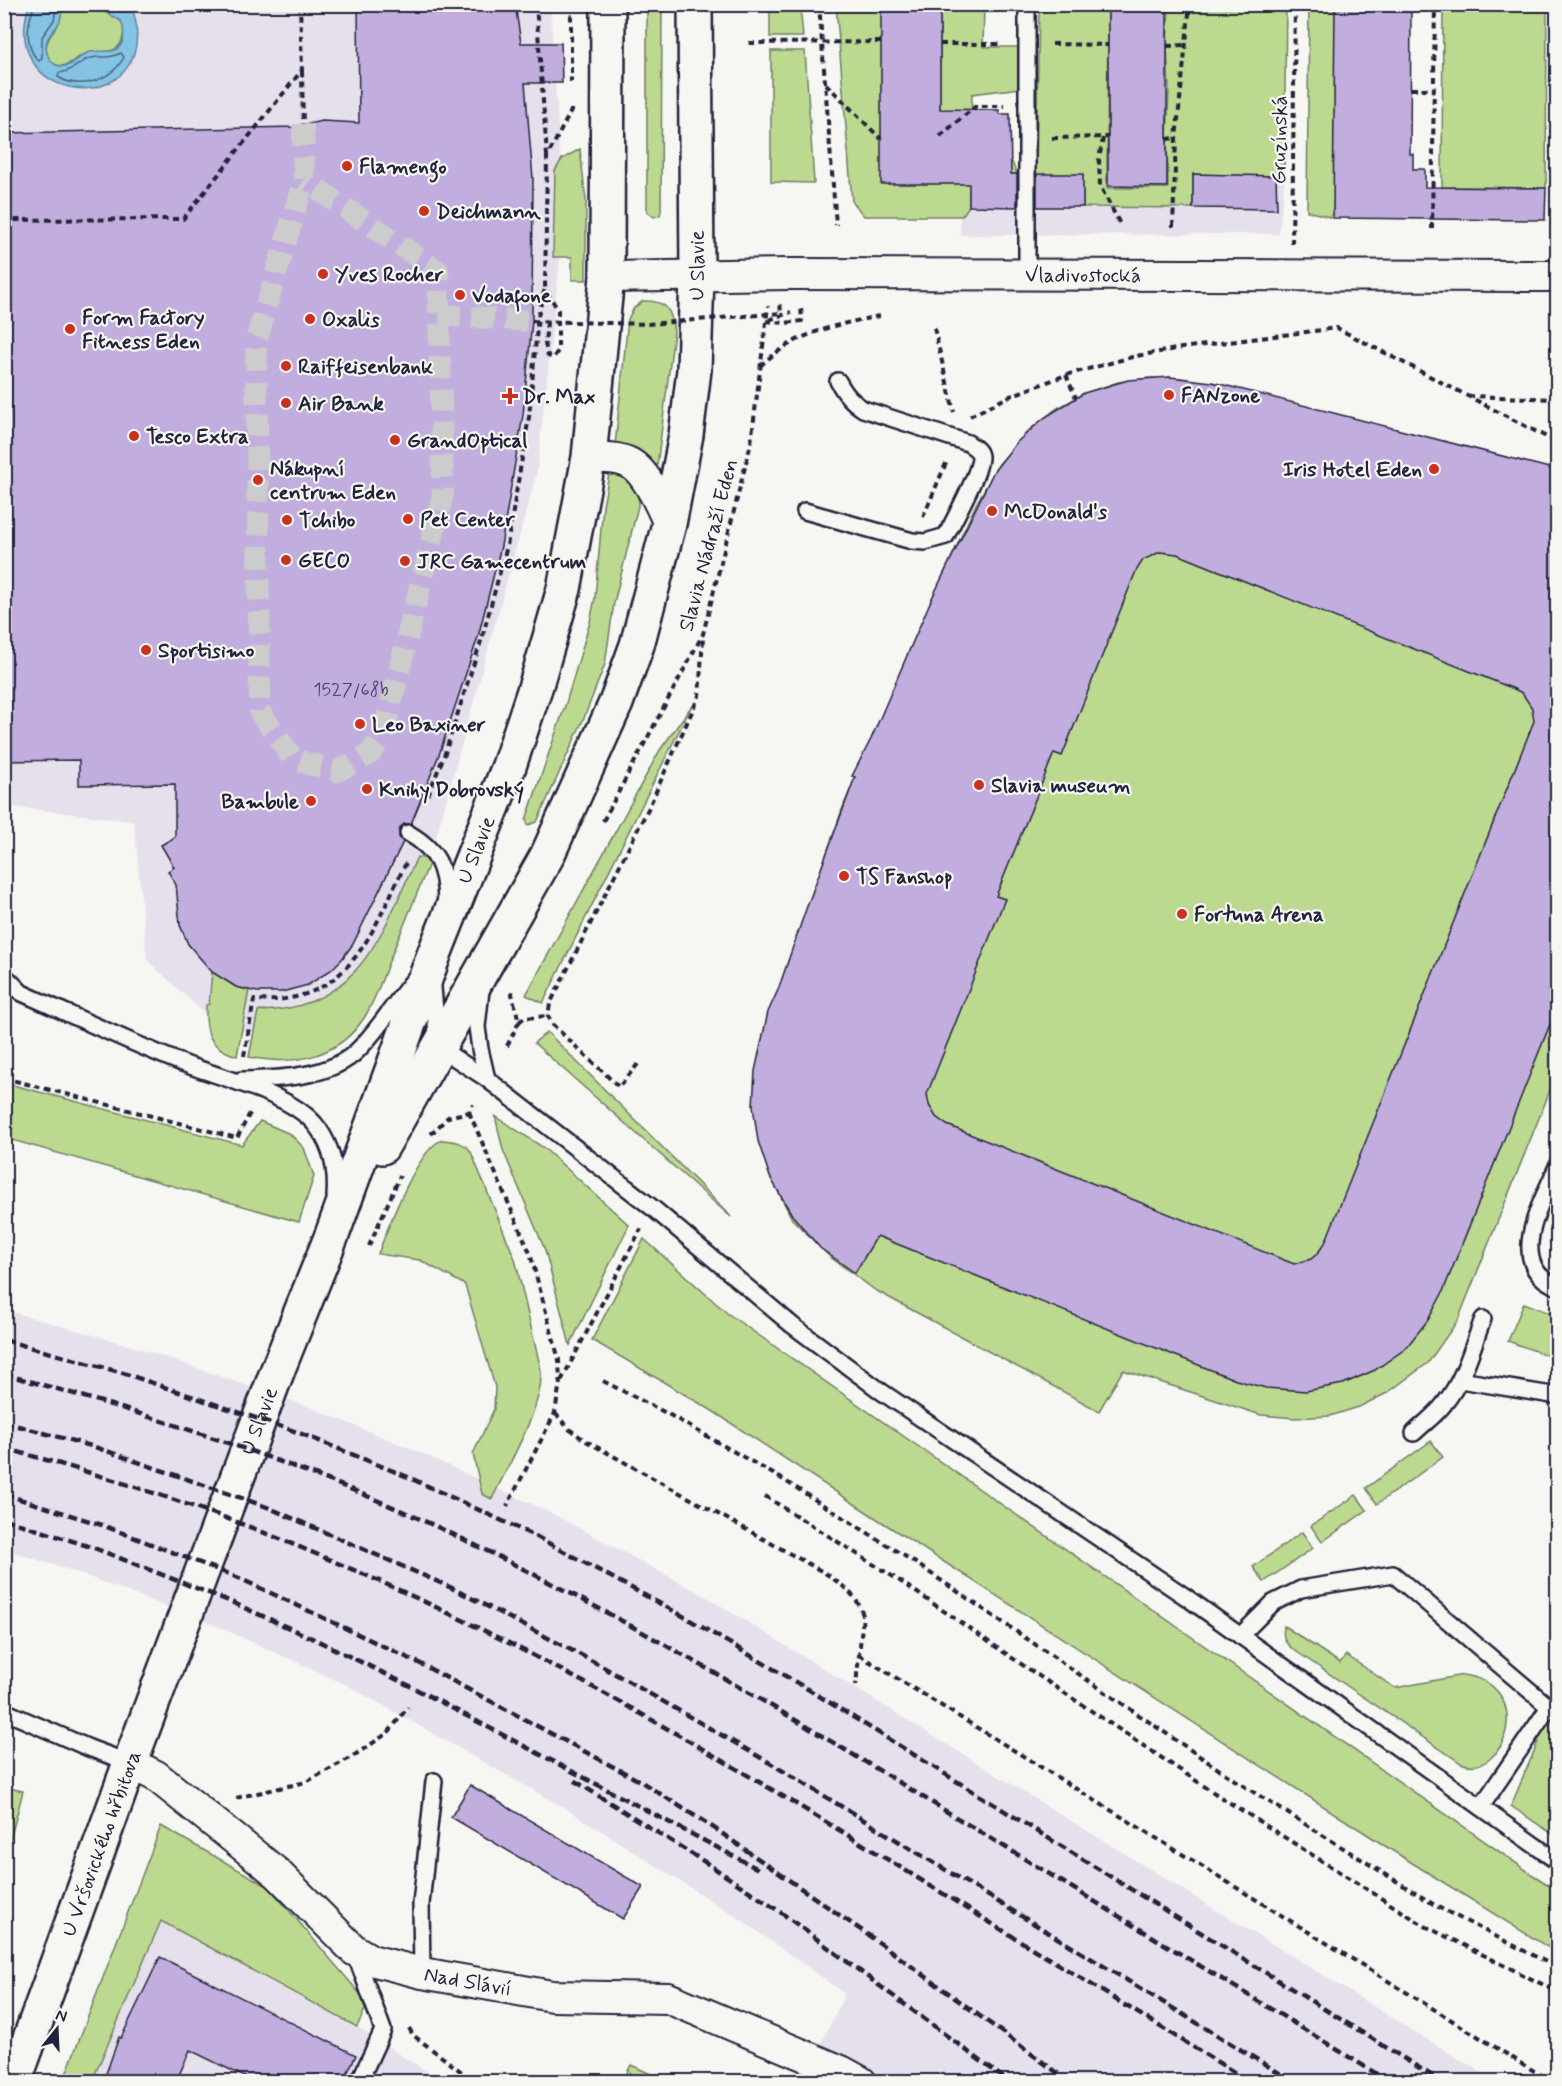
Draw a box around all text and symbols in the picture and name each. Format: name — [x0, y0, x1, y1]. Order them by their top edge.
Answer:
street label: Gruzínská — [1265, 95, 1295, 185]
place label: Flamengo — [359, 153, 447, 183]
marker: Flamengo — [340, 159, 354, 173]
place label: Deichmann — [436, 198, 541, 226]
marker: Deichmann — [417, 204, 431, 218]
street label: U Slavie — [683, 230, 712, 301]
place label: Yves Rocher — [335, 261, 444, 289]
street label: Vladivostocká — [1025, 262, 1141, 290]
marker: Yves Rocher — [316, 267, 330, 281]
place label: Vodafone — [472, 282, 552, 312]
marker: Vodafone — [453, 288, 467, 302]
place label: Form Factory Fitness Eden — [82, 304, 205, 356]
place label: Oxalis — [322, 306, 380, 334]
marker: Oxalis — [303, 312, 317, 326]
marker: Form Factory Fitness Eden — [63, 322, 77, 336]
place label: Raiffeisenbank — [298, 353, 433, 381]
marker: Raiffeisenbank — [279, 359, 293, 373]
place label: FANzone — [1181, 382, 1260, 410]
place label: Dr. Max — [522, 383, 595, 411]
marker: FANzone — [1162, 388, 1176, 402]
marker: Dr. Max — [503, 389, 517, 403]
place label: Air Bank — [298, 390, 384, 418]
marker: Air Bank — [279, 396, 293, 410]
place label: Tesco Extra — [146, 423, 249, 451]
place label: GrandOptical — [407, 427, 527, 455]
marker: Tesco Extra — [127, 429, 141, 443]
marker: GrandOptical — [388, 433, 402, 447]
place label: Nákupní centrum Eden — [270, 455, 396, 507]
street label: Slavia Nádraží Eden — [672, 456, 745, 635]
place label: Iris Hotel Eden — [1283, 456, 1422, 484]
marker: Iris Hotel Eden — [1427, 462, 1441, 476]
marker: Nákupní centrum Eden — [251, 473, 265, 487]
place label: McDonald's — [1004, 498, 1108, 526]
marker: McDonald's — [985, 504, 999, 518]
place label: Pet Center — [420, 506, 516, 534]
place label: Tchibo — [299, 507, 356, 535]
marker: Pet Center — [401, 512, 415, 526]
marker: Tchibo — [280, 513, 294, 527]
place label: GECO — [298, 547, 350, 575]
place label: JRC Gamecentrum — [417, 548, 586, 576]
marker: GECO — [279, 553, 293, 567]
marker: JRC Gamecentrum — [398, 554, 412, 568]
place label: Sportisimo — [158, 637, 255, 665]
marker: Sportisimo — [139, 643, 153, 657]
house number: 1527/68b — [313, 678, 389, 702]
place label: Leo Baxiner — [372, 711, 486, 739]
marker: Leo Baxiner — [353, 717, 367, 731]
place label: Slavia museum — [991, 772, 1131, 800]
place label: Knihy Dobrovský — [379, 776, 524, 804]
marker: Slavia museum — [972, 778, 986, 792]
marker: Knihy Dobrovský — [360, 782, 374, 796]
place label: Bambule — [221, 788, 299, 816]
marker: Bambule — [304, 794, 318, 808]
street label: U Slavie — [451, 812, 503, 888]
place label: TS Fanshop — [856, 863, 953, 891]
marker: TS Fanshop — [837, 869, 851, 883]
place label: Fortuna Arena — [1194, 901, 1324, 929]
marker: Fortuna Arena — [1175, 907, 1189, 921]
street label: U Slavie — [234, 1383, 285, 1459]
street label: U Vršovického hřbitova — [55, 1747, 148, 1941]
street label: Nad Slávií — [422, 1961, 514, 2004]
north arrow — [27, 1999, 87, 2059]
text: N — [53, 2005, 69, 2028]

